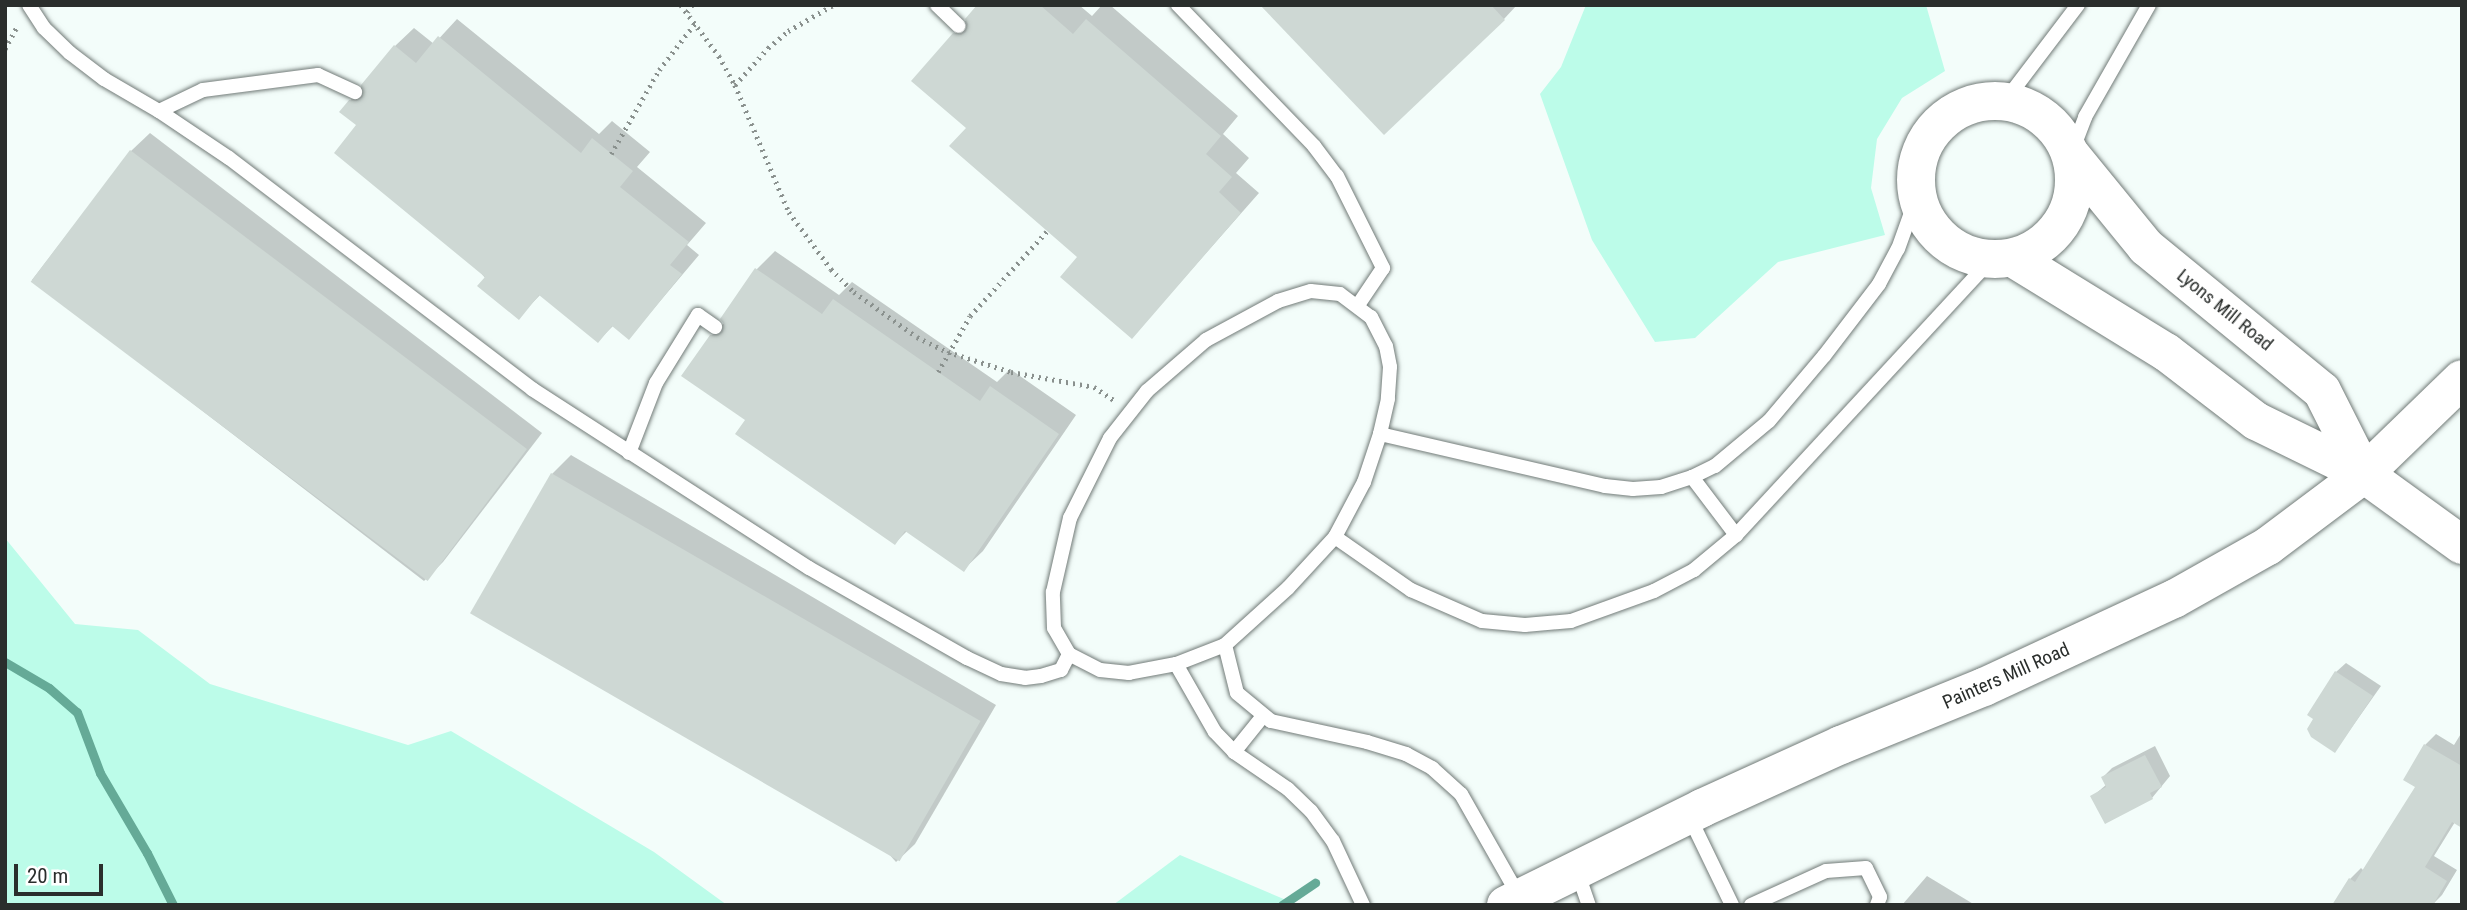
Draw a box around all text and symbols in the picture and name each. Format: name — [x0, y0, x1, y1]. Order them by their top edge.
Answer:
street label: Lyons Mill Road — [2172, 264, 2278, 356]
street label: Painters Mill Road — [1939, 638, 2073, 714]
scale bar — [18, 850, 107, 894]
text: 20 m — [27, 864, 68, 888]

